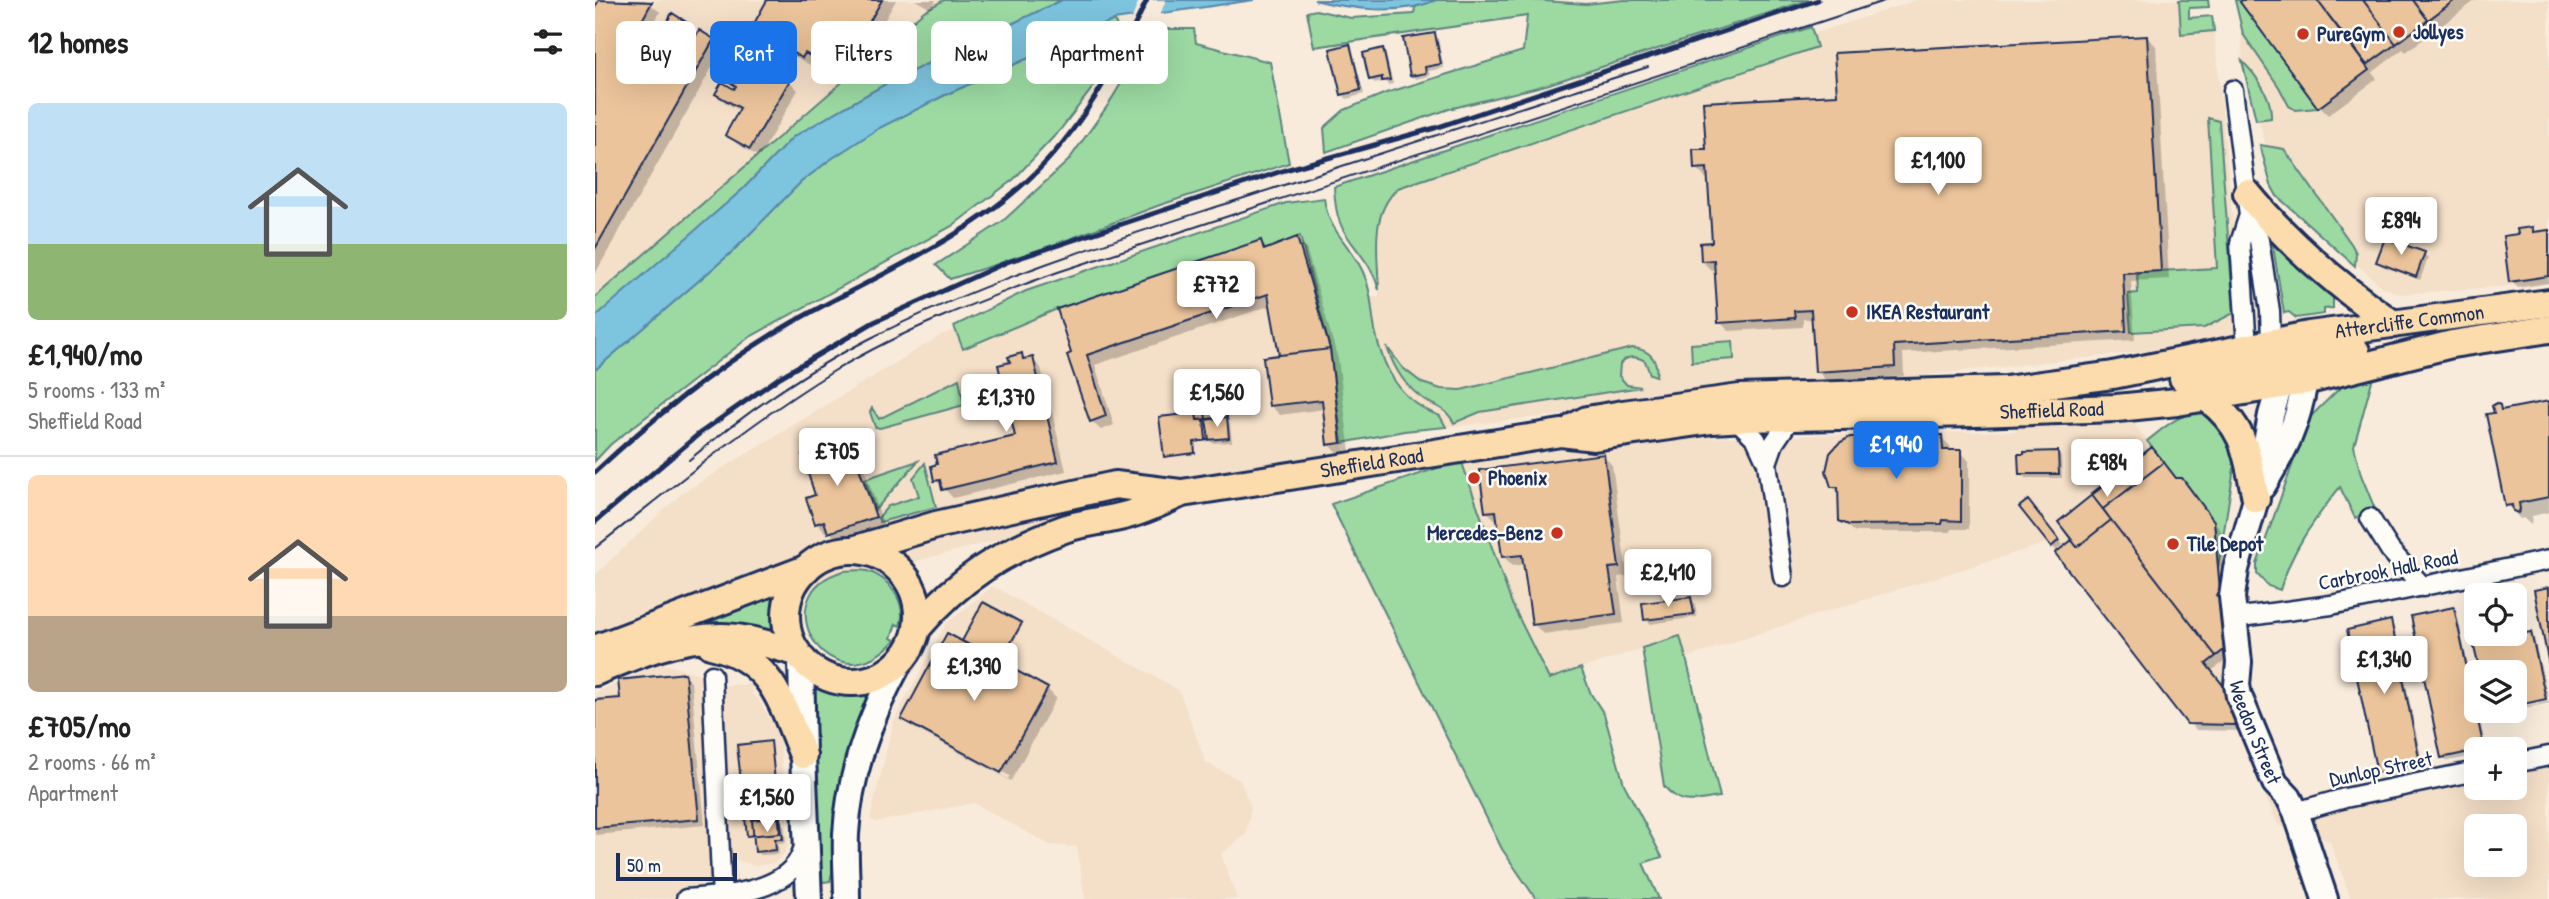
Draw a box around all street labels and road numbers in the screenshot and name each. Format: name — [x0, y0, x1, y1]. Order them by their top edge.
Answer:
street label: Attercliffe Common — [2333, 297, 2486, 345]
street label: Sheffield Road — [1999, 393, 2104, 426]
street label: Sheffield Road — [1318, 440, 1425, 485]
street label: Carbrook Hall Road — [2316, 542, 2460, 597]
street label: Weedon Street — [2223, 678, 2289, 789]
street label: Dunlop Street — [2327, 743, 2436, 794]

